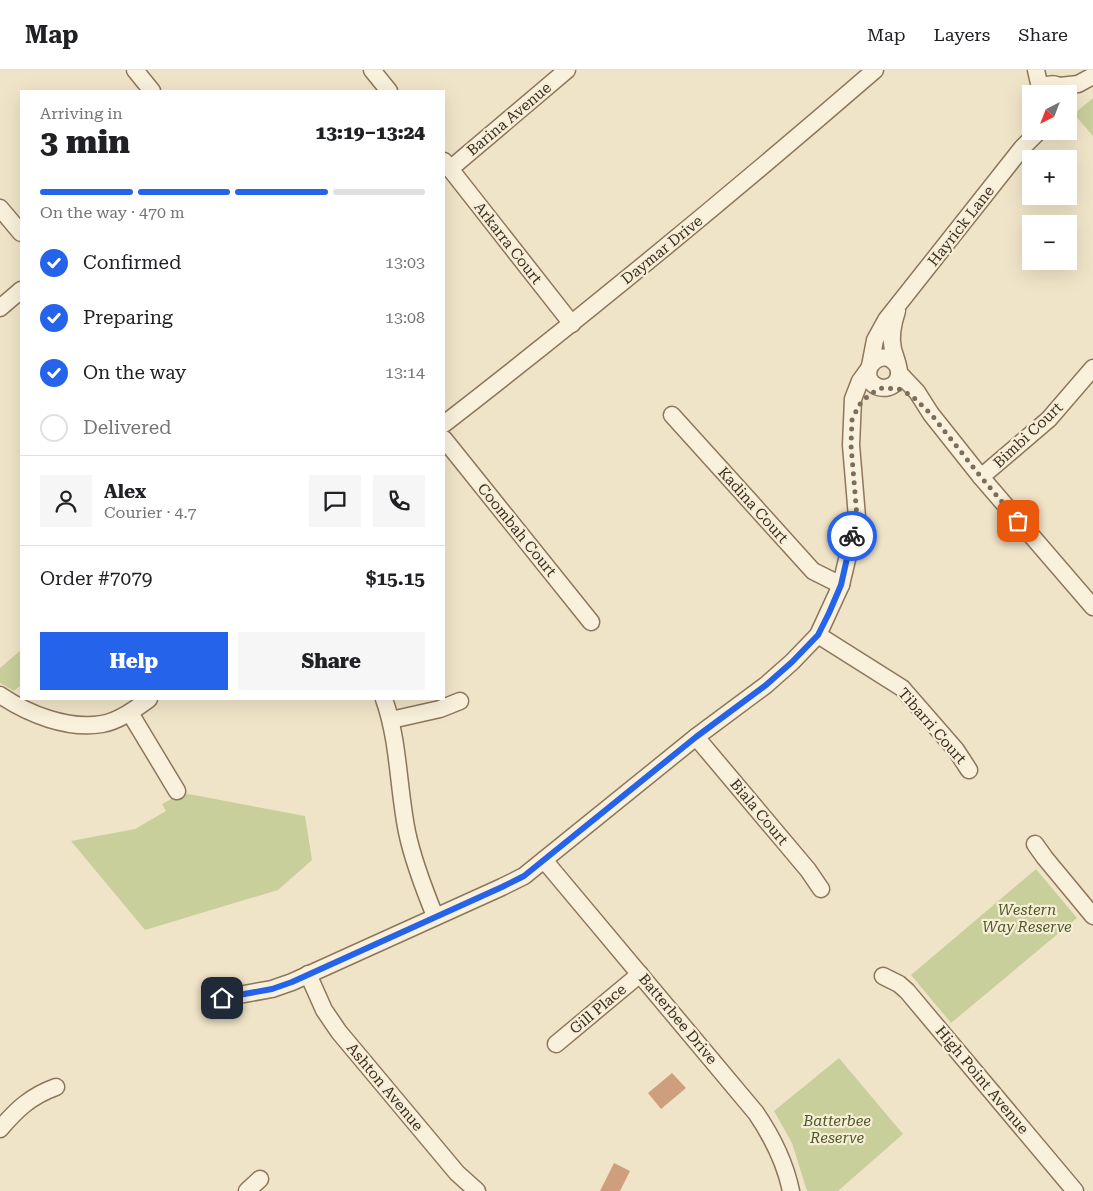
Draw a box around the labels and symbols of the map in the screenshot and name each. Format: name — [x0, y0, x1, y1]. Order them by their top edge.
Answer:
street label: Barina Avenue — [463, 79, 555, 159]
north arrow — [1022, 85, 1078, 140]
street label: Hayrick Lane — [924, 182, 998, 270]
street label: Arkarra Court — [470, 198, 546, 288]
street label: Daymar Drive — [618, 212, 706, 288]
street label: Bimbi Court — [990, 398, 1067, 472]
street label: Kadina Court — [714, 463, 792, 547]
street label: Coombah Court — [474, 480, 561, 581]
pin — [997, 500, 1039, 542]
courier — [827, 511, 877, 561]
street label: Tibarri Court — [894, 684, 970, 768]
street label: Biala Court — [726, 775, 792, 849]
park label: Western Way Reserve — [982, 901, 1072, 936]
street label: Batterbee Drive — [635, 970, 721, 1068]
pin — [201, 977, 243, 1019]
street label: Gill Place — [566, 980, 630, 1038]
street label: High Point Avenue — [932, 1022, 1032, 1138]
street label: Ashton Avenue — [343, 1039, 427, 1135]
park label: Batterbee Reserve — [802, 1112, 871, 1147]

